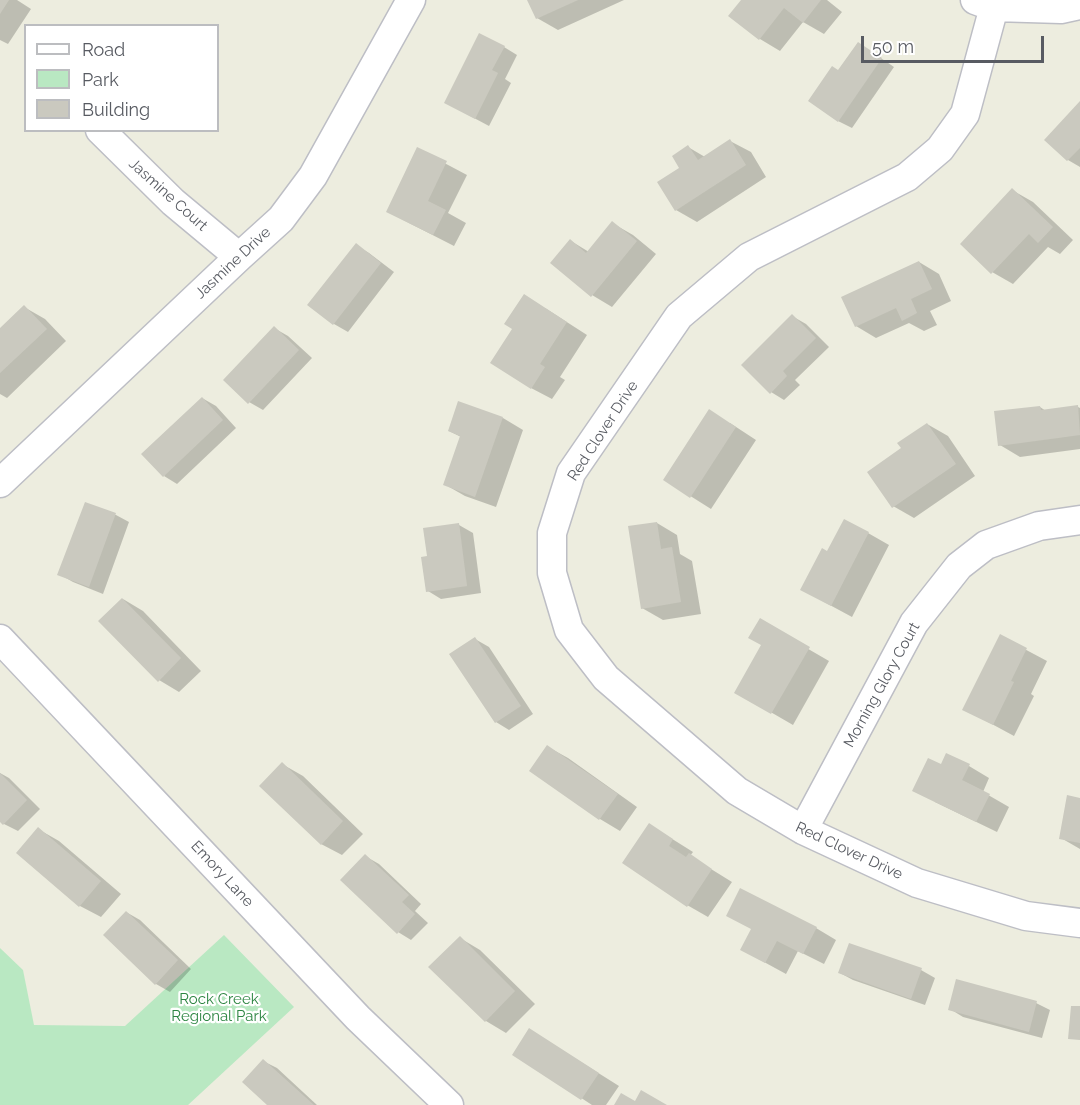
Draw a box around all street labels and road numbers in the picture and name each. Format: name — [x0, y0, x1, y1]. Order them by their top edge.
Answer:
street label: Jasmine Court — [125, 155, 211, 235]
street label: Jasmine Drive — [191, 223, 275, 303]
street label: Red Clover Drive — [564, 377, 642, 485]
street label: Morning Glory Court — [840, 619, 924, 751]
street label: Red Clover Drive — [793, 818, 905, 884]
street label: Emory Lane — [187, 837, 257, 911]

